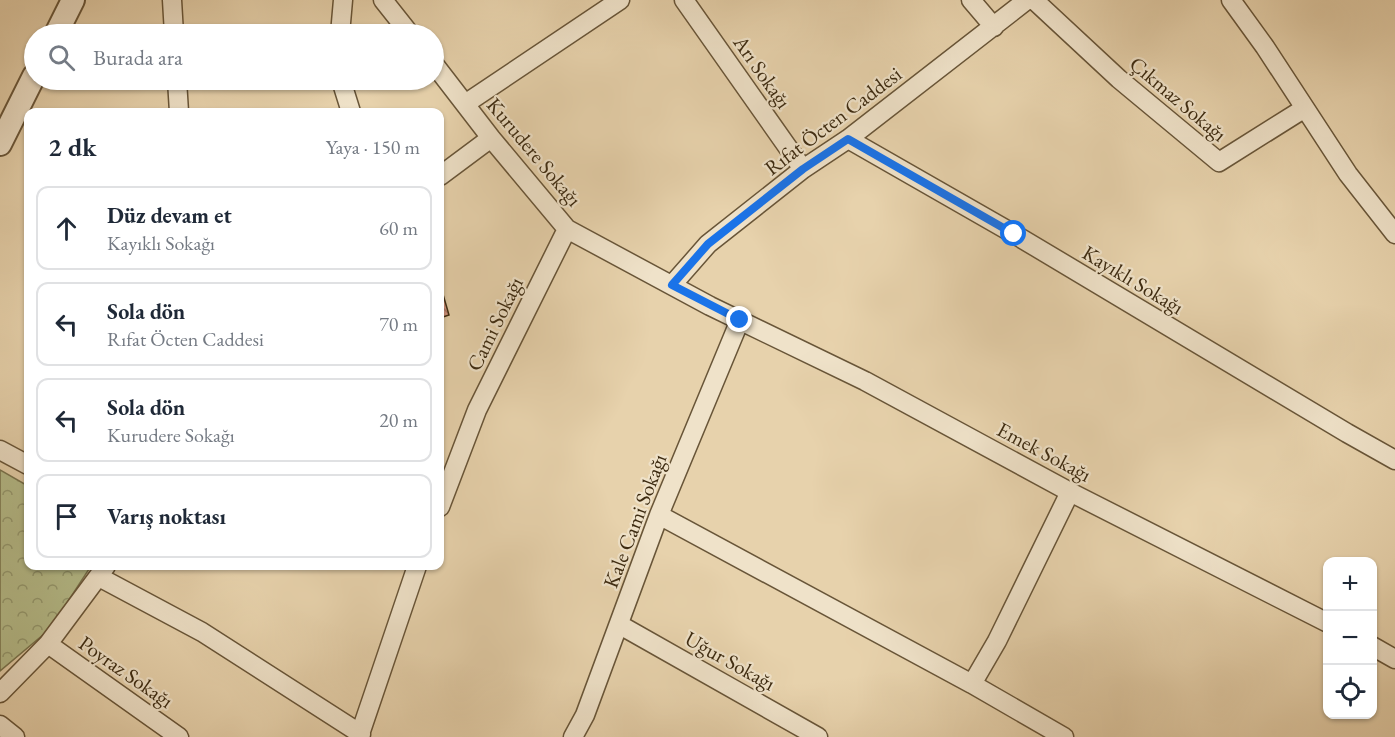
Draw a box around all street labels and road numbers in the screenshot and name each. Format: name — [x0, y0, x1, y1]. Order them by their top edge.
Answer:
street label: Arı Sokağı — [727, 29, 797, 114]
street label: Çıkmaz Sokağı — [1124, 50, 1232, 147]
street label: Rıfat Öcten Caddesi — [759, 60, 907, 181]
street label: Kurudere Sokağı — [481, 92, 588, 212]
street label: Kayıklı Sokağı — [1078, 239, 1189, 320]
street label: Cami Sokağı — [460, 272, 529, 375]
street label: Emek Sokağı — [993, 416, 1096, 488]
street label: Kale Cami Sokağı — [597, 450, 672, 592]
street label: Uğur Sokağı — [680, 625, 780, 696]
street label: Poyraz Sokağı — [74, 629, 179, 714]

